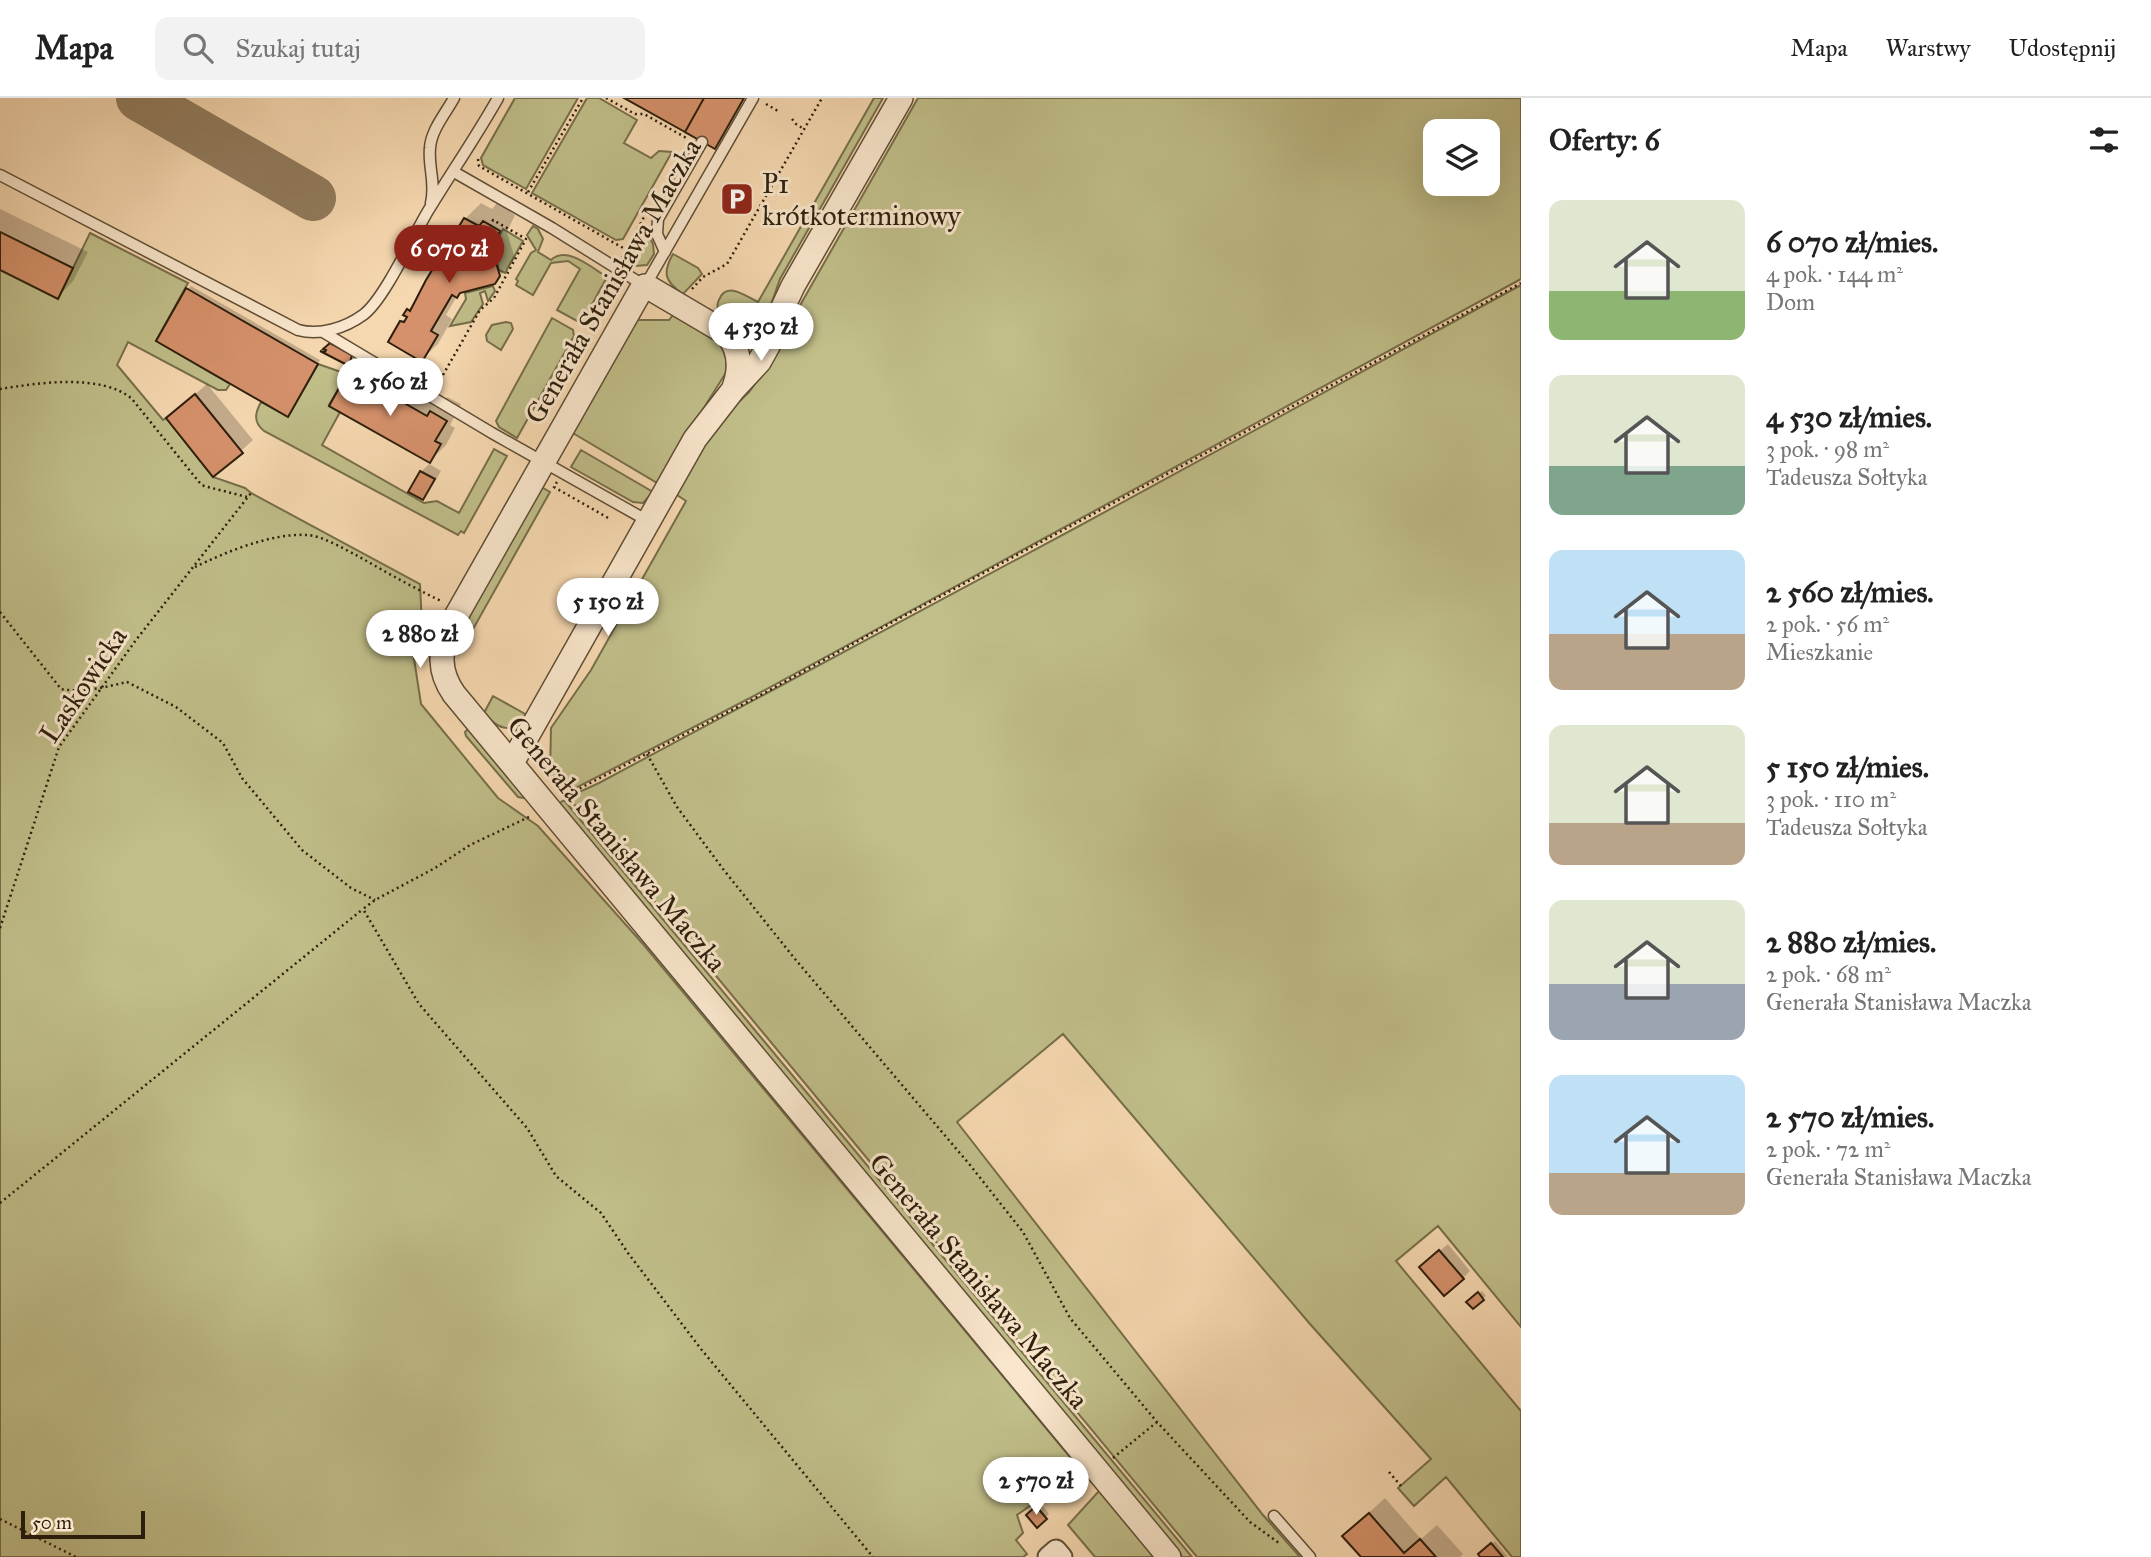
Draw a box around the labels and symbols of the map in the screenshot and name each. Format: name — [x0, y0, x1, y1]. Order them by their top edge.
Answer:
street label: Generała Stanisława Maczka — [517, 132, 709, 430]
place label: P1 krótkoterminowy — [762, 166, 962, 233]
parking icon: P1 krótkoterminowy — [718, 180, 756, 218]
pin: 6 070 zł — [377, 226, 521, 285]
pin: 4 530 zł — [689, 303, 833, 363]
pin: 2 560 zł — [318, 358, 462, 418]
pin: 5 150 zł — [536, 578, 680, 638]
pin: 2 880 zł — [348, 610, 492, 670]
street label: Laskowicka — [32, 620, 135, 750]
street label: Generała Stanisława Maczka — [500, 709, 734, 979]
street label: Generała Stanisława Maczka — [862, 1146, 1096, 1416]
pin: 2 570 zł — [964, 1458, 1108, 1517]
scale bar — [21, 1508, 145, 1540]

